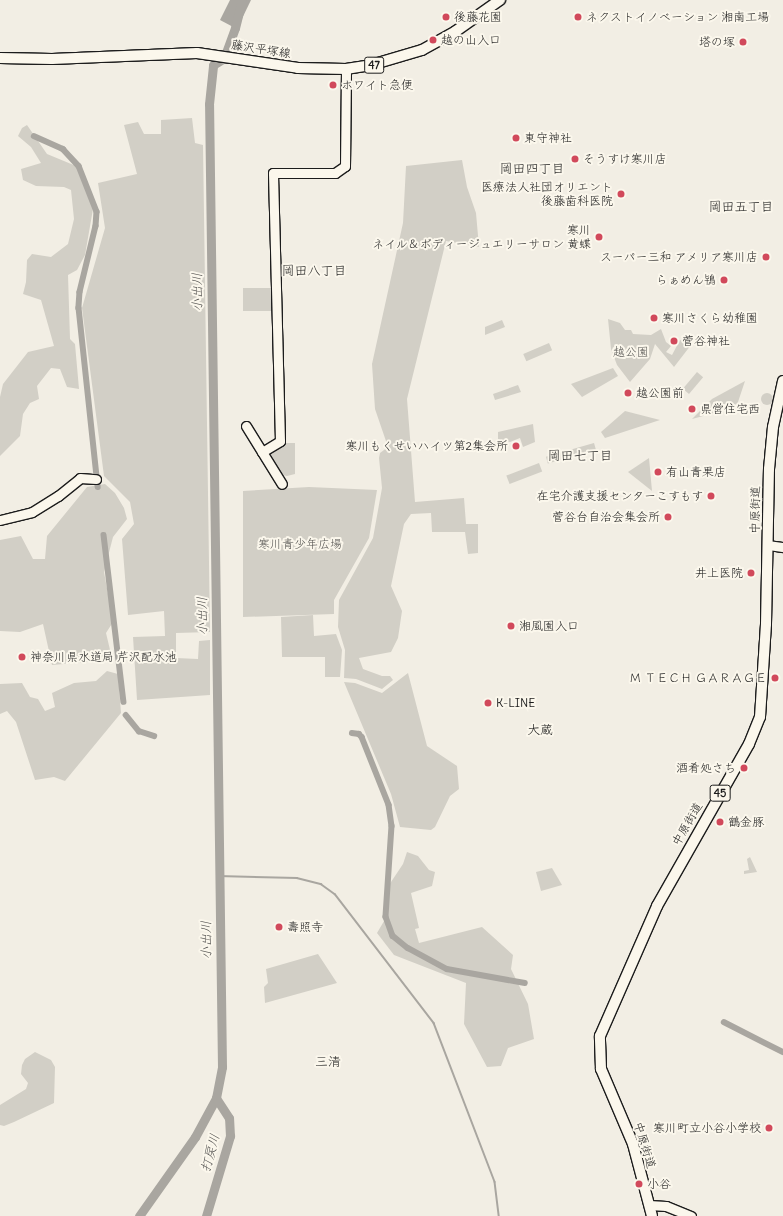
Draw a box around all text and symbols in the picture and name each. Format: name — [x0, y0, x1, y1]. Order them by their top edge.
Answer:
place label: 後藤花園 — [454, 10, 502, 24]
place label: ネクストイノベーション 湘南工場 — [586, 10, 769, 24]
marker: 後藤花園 — [441, 12, 451, 22]
marker: ネクストイノベーション 湘南工場 — [573, 12, 583, 22]
place label: 越の山入口 — [441, 33, 501, 47]
marker: 越の山入口 — [428, 35, 438, 45]
place label: 塔の塚 — [699, 35, 735, 49]
street label: 藤沢平塚線 — [230, 37, 292, 61]
marker: 塔の塚 — [738, 37, 748, 47]
road number: 47 — [364, 56, 384, 74]
place label: ホワイト急便 — [341, 78, 413, 92]
marker: ホワイト急便 — [328, 80, 338, 90]
place label: 東守神社 — [524, 131, 572, 145]
marker: 東守神社 — [511, 133, 521, 143]
place label: そうすけ寒川店 — [583, 152, 667, 166]
marker: そうすけ寒川店 — [570, 154, 580, 164]
district label: 岡田四丁目 — [500, 161, 564, 177]
place label: 医療法人社団オリエント 後藤歯科医院 — [481, 180, 613, 208]
marker: 医療法人社団オリエント 後藤歯科医院 — [616, 189, 626, 199]
district label: 岡田五丁目 — [709, 199, 773, 215]
place label: 寒川 ネイル＆ボディージュエリーサロン 黄蝶 — [372, 223, 591, 251]
marker: 寒川 ネイル＆ボディージュエリーサロン 黄蝶 — [594, 232, 604, 242]
place label: スーパー三和 アメリア寒川店 — [600, 250, 758, 264]
marker: スーパー三和 アメリア寒川店 — [761, 252, 771, 262]
district label: 岡田八丁目 — [282, 263, 346, 279]
water label: 小出川 — [190, 272, 206, 312]
place label: らぁめん鴇 — [656, 273, 716, 287]
marker: らぁめん鴇 — [719, 275, 729, 285]
place label: 寒川さくら幼稚園 — [662, 311, 758, 325]
marker: 寒川さくら幼稚園 — [649, 313, 659, 323]
place label: 菅谷神社 — [682, 334, 730, 348]
marker: 菅谷神社 — [669, 336, 679, 346]
park label: 越公園 — [613, 345, 649, 359]
place label: 越公園前 — [636, 386, 684, 400]
marker: 越公園前 — [623, 388, 633, 398]
place label: 県営住宅西 — [700, 402, 760, 416]
marker: 県営住宅西 — [687, 404, 697, 414]
place label: 寒川もくせいハイツ第2集会所 — [345, 439, 508, 453]
marker: 寒川もくせいハイツ第2集会所 — [511, 441, 521, 451]
district label: 岡田七丁目 — [548, 448, 612, 464]
place label: 有山青果店 — [666, 465, 726, 479]
marker: 有山青果店 — [653, 467, 663, 477]
street label: 中原街道 — [747, 486, 763, 534]
place label: 在宅介護支援センターこすもす — [535, 489, 703, 503]
marker: 在宅介護支援センターこすもす — [706, 491, 716, 501]
place label: 菅谷台自治会集会所 — [552, 510, 660, 524]
marker: 菅谷台自治会集会所 — [663, 512, 673, 522]
park label: 寒川青少年広場 — [258, 537, 342, 551]
place label: 井上医院 — [695, 566, 743, 580]
marker: 井上医院 — [746, 568, 756, 578]
water label: 小出川 — [195, 596, 211, 636]
place label: 湘風園入口 — [519, 619, 579, 633]
marker: 湘風園入口 — [506, 621, 516, 631]
place label: 神奈川県水道局 芹沢配水池 — [30, 650, 177, 664]
marker: 神奈川県水道局 芹沢配水池 — [17, 652, 27, 662]
place label: Ｍ ＴＥＣＨ ＧＡＲＡＧＥ — [629, 671, 767, 685]
marker: Ｍ ＴＥＣＨ ＧＡＲＡＧＥ — [770, 673, 780, 683]
place label: K-LINE — [496, 696, 535, 710]
marker: K-LINE — [483, 698, 493, 708]
district label: 大蔵 — [527, 722, 553, 738]
place label: 酒肴処さち — [676, 761, 736, 775]
marker: 酒肴処さち — [739, 763, 749, 773]
road number: 45 — [709, 784, 731, 802]
street label: 中原街道 — [669, 800, 705, 848]
place label: 鶴金豚 — [728, 815, 764, 829]
marker: 鶴金豚 — [715, 817, 725, 827]
water label: 小出川 — [199, 920, 215, 960]
place label: 壽照寺 — [287, 920, 323, 934]
marker: 壽照寺 — [274, 922, 284, 932]
district label: 三清 — [315, 1054, 341, 1070]
street label: 中原街道 — [631, 1120, 659, 1170]
place label: 寒川町立小谷小学校 — [653, 1121, 761, 1135]
marker: 寒川町立小谷小学校 — [764, 1123, 774, 1133]
water label: 打戻川 — [198, 1132, 224, 1174]
place label: 小谷 — [647, 1177, 671, 1191]
marker: 小谷 — [634, 1179, 644, 1189]

